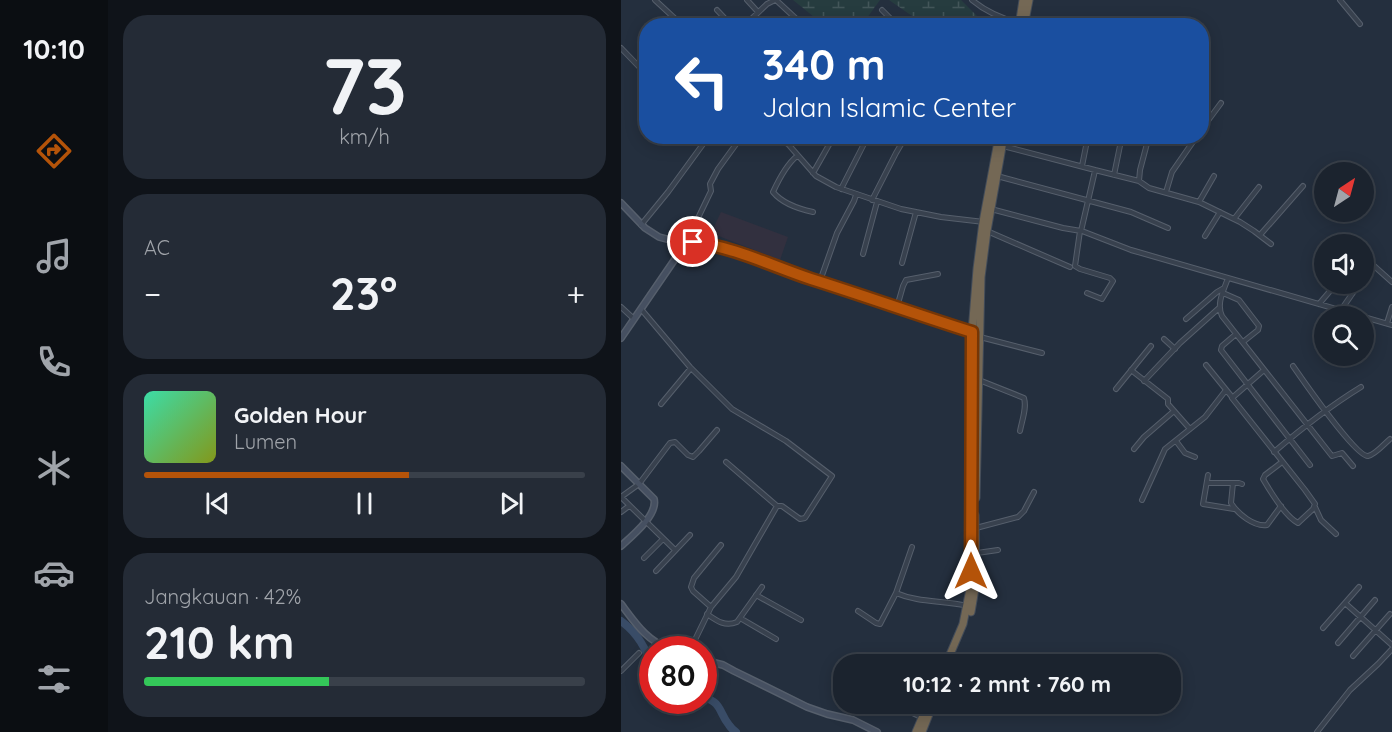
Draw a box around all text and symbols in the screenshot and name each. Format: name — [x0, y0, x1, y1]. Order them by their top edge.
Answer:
text: 10:10 — [23, 32, 85, 66]
text: 73 — [322, 36, 407, 134]
text: 340 m — [762, 38, 886, 91]
icon: left — [663, 42, 741, 120]
text: Jalan Islamic Center — [762, 90, 1016, 124]
text: km/h — [339, 124, 390, 149]
icon: directions — [33, 130, 75, 172]
north arrow — [1314, 162, 1374, 222]
map controls — [1314, 162, 1374, 366]
pin — [667, 216, 718, 267]
icon: arrive — [676, 225, 709, 258]
button: sound — [1314, 234, 1374, 294]
icon: music — [33, 235, 75, 277]
text: AC — [144, 235, 170, 260]
text: 23° — [330, 265, 398, 321]
text: − — [144, 273, 161, 314]
text: + — [566, 273, 585, 314]
button: search — [1314, 306, 1374, 366]
icon: phone — [33, 341, 75, 383]
text: Golden Hour — [234, 401, 367, 429]
text: Lumen — [234, 429, 297, 454]
icon: climate — [33, 447, 75, 489]
icon: previous — [201, 487, 234, 520]
icon: pause — [348, 487, 381, 520]
icon: next — [495, 487, 528, 520]
position arrow — [939, 539, 1003, 603]
icon: car — [33, 552, 75, 594]
text: Jangkauan · 42% — [144, 584, 301, 609]
text: 210 km — [144, 614, 294, 670]
speed limit sign: 80 — [639, 636, 717, 714]
icon: filters — [33, 658, 75, 700]
text: 10:12 · 2 mnt · 760 m — [903, 670, 1111, 698]

